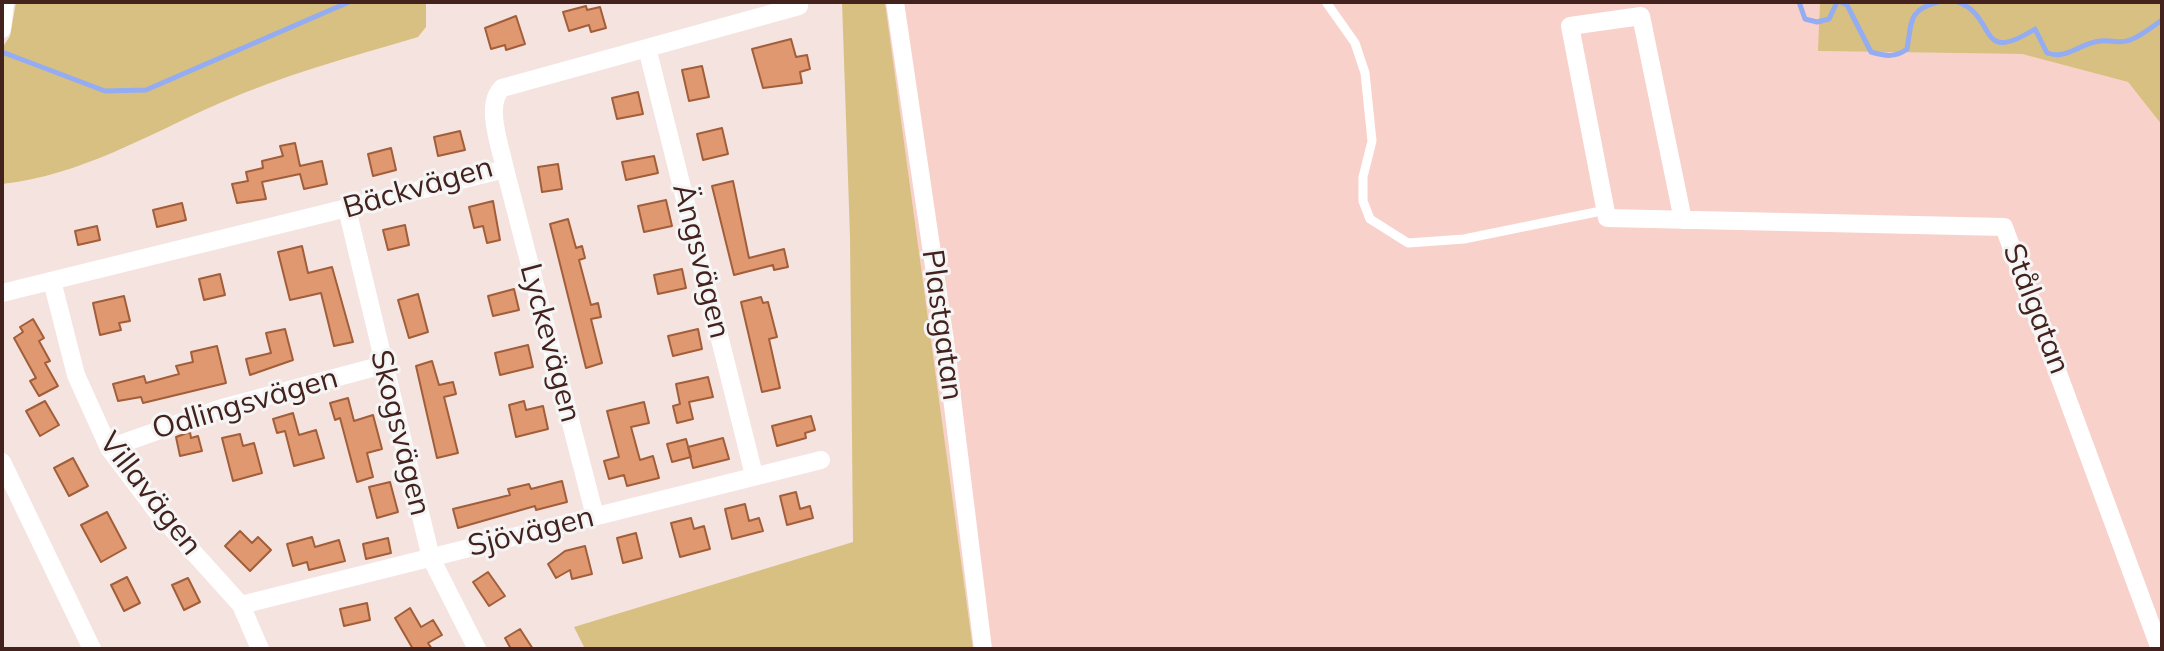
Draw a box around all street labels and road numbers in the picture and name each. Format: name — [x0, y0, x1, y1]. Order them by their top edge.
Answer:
street label: Bäckvägen — [339, 149, 497, 227]
street label: Ängsvägen — [664, 180, 738, 342]
street label: Stålgatan — [1995, 239, 2077, 379]
street label: Plastgatan — [914, 247, 970, 403]
street label: Lyckevägen — [512, 260, 588, 426]
street label: Skogsvägen — [362, 346, 438, 520]
street label: Odlingsvägen — [148, 360, 342, 448]
street label: Villavägen — [91, 425, 209, 563]
street label: Sjövägen — [464, 499, 598, 565]

